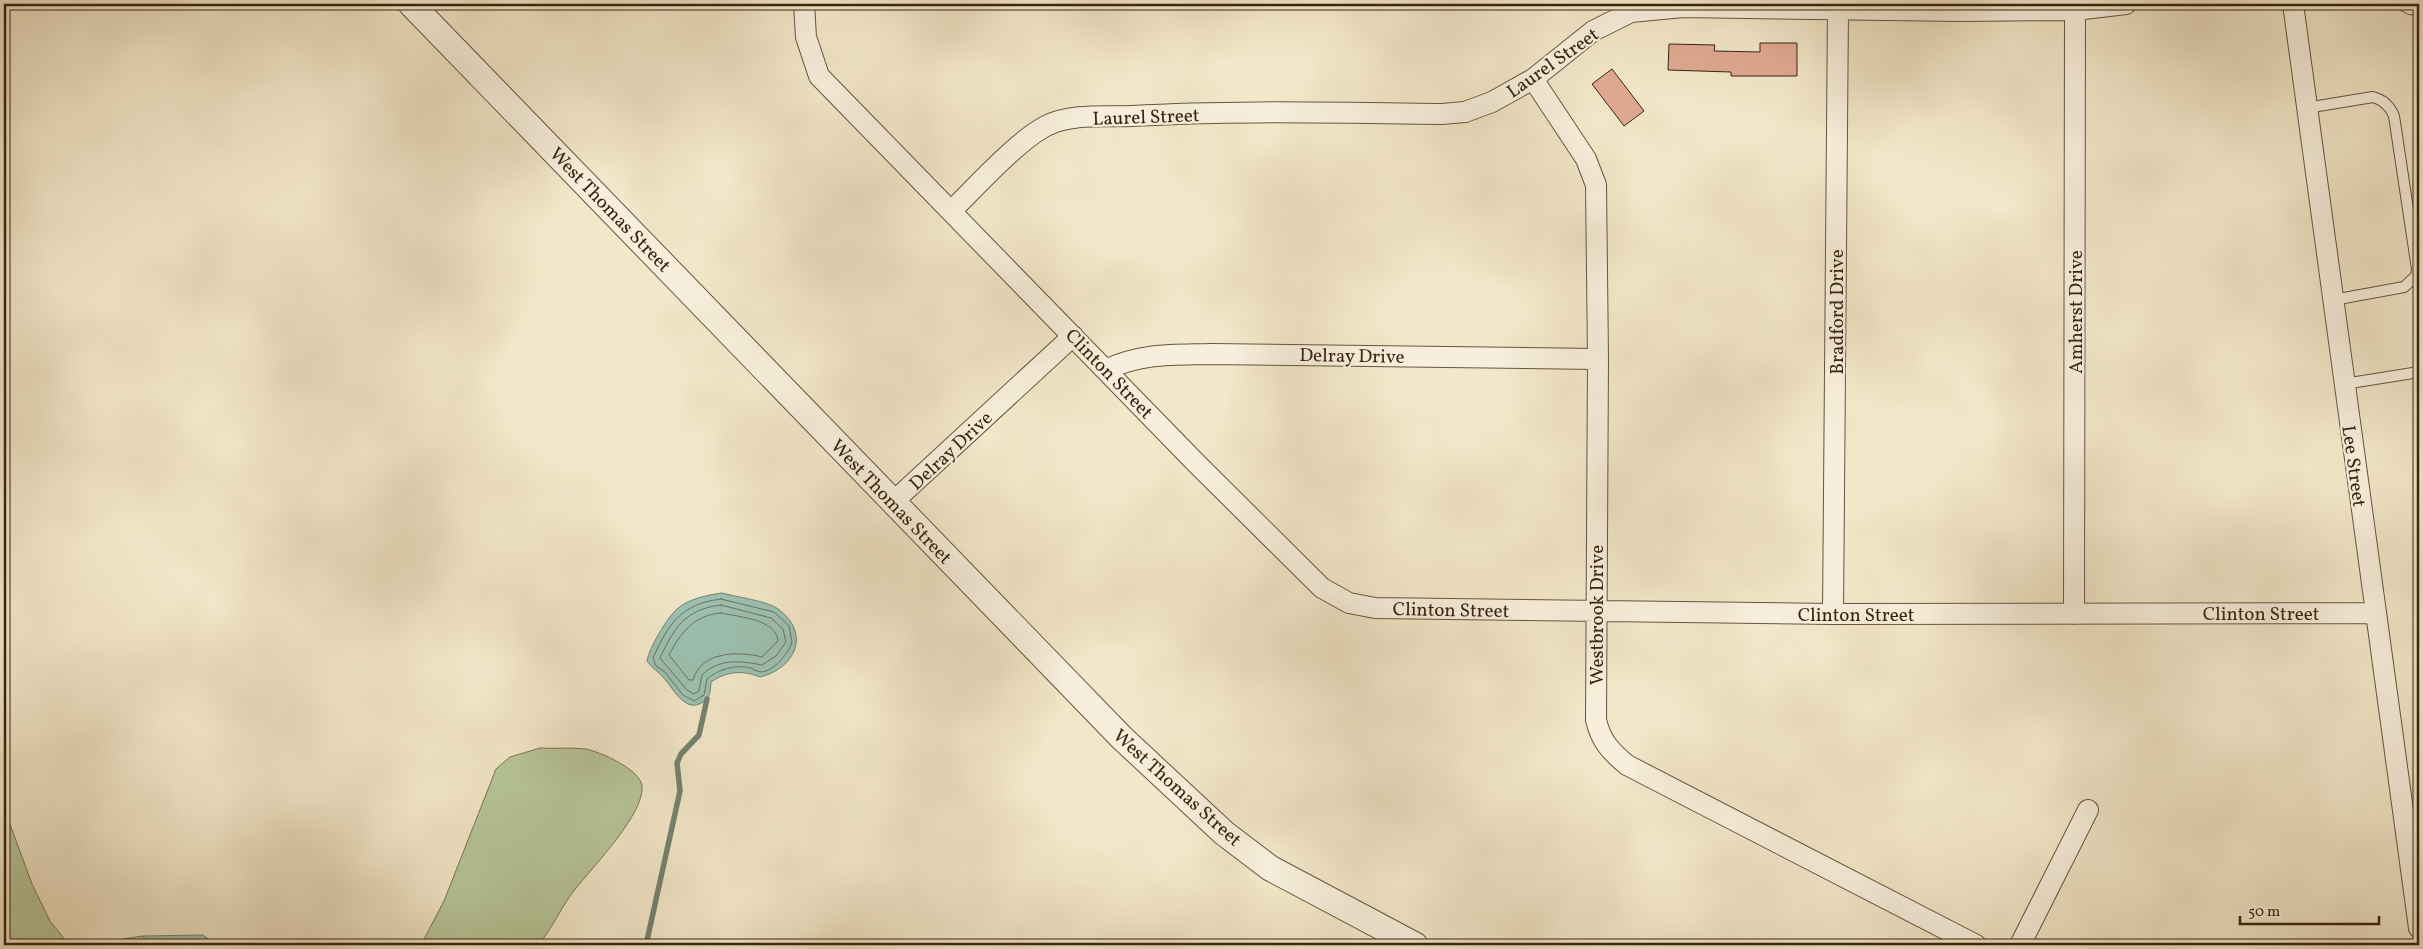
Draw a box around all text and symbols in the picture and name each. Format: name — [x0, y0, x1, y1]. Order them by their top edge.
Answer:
street label: Laurel Street — [1502, 22, 1605, 105]
street label: Laurel Street — [1092, 103, 1200, 133]
street label: West Thomas Street — [543, 142, 676, 279]
street label: Bradford Drive — [1825, 249, 1851, 375]
street label: Amherst Drive — [2064, 250, 2090, 374]
street label: Clinton Street — [1059, 323, 1159, 426]
street label: Delray Drive — [1299, 343, 1405, 371]
street label: Delray Drive — [904, 406, 999, 497]
street label: Lee Street — [2334, 424, 2372, 509]
street label: West Thomas Street — [824, 434, 957, 571]
street label: Westbrook Drive — [1585, 545, 1611, 685]
street label: Clinton Street — [1392, 597, 1510, 625]
street label: Clinton Street — [2203, 602, 2320, 628]
street label: Clinton Street — [1798, 603, 1915, 629]
street label: West Thomas Street — [1107, 724, 1247, 853]
scale bar — [2240, 894, 2379, 926]
text: 50 m — [2248, 902, 2280, 923]

